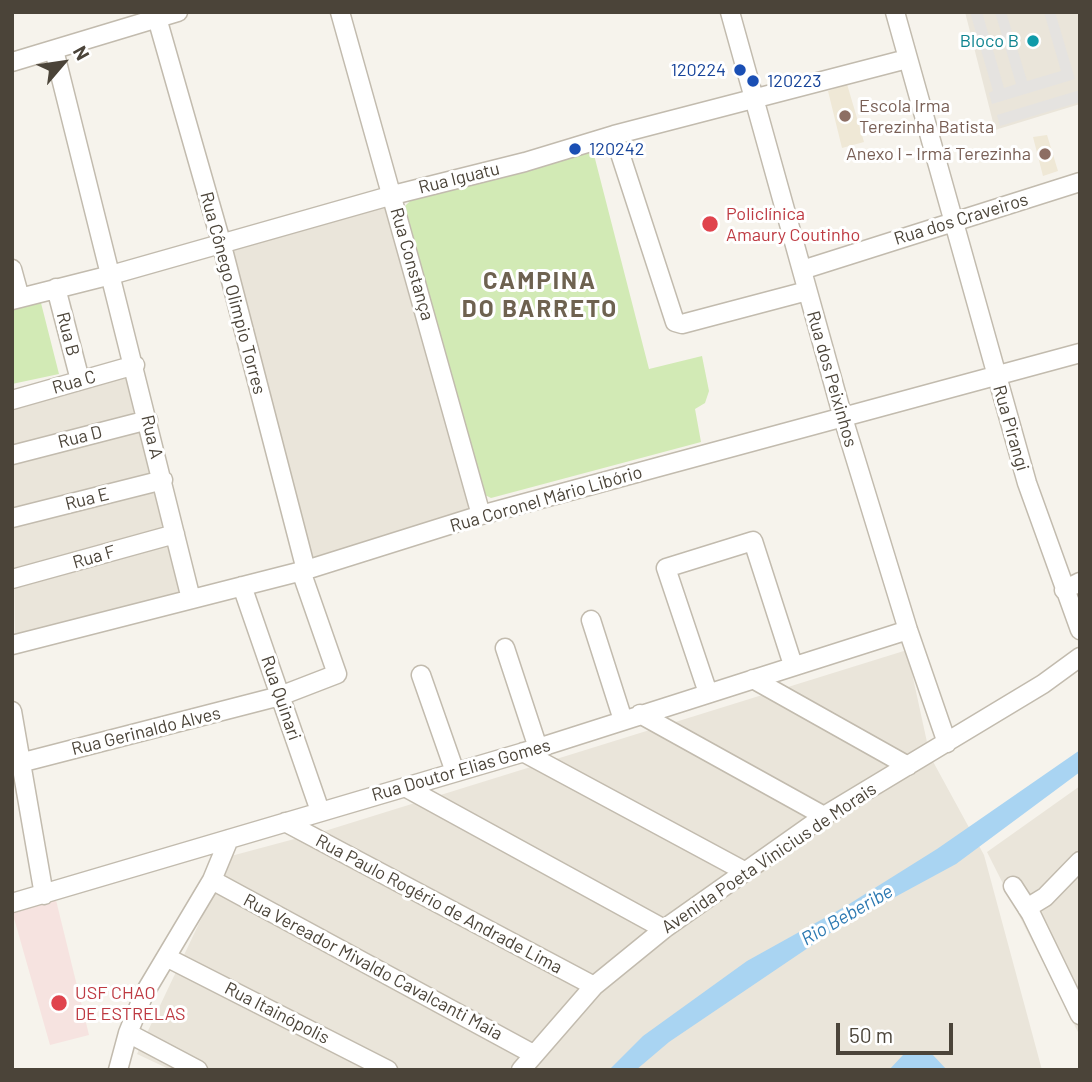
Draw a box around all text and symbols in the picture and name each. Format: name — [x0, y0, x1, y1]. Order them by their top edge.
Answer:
north arrow — [28, 28, 98, 98]
place label: Bloco B — [960, 30, 1019, 52]
marker: Bloco B — [1025, 33, 1041, 49]
text: N — [69, 41, 95, 64]
place label: 120224 — [671, 59, 726, 81]
marker: 120224 — [732, 62, 748, 78]
place label: 120223 — [767, 70, 822, 92]
marker: 120223 — [745, 73, 761, 89]
place label: Escola Irma Terezinha Batista — [859, 95, 994, 138]
marker: Escola Irma Terezinha Batista — [837, 108, 853, 124]
place label: 120242 — [589, 138, 644, 160]
marker: 120242 — [567, 141, 583, 157]
place label: Anexo I - Irmã Terezinha — [846, 143, 1031, 165]
marker: Anexo I - Irmã Terezinha — [1037, 146, 1053, 162]
street label: Rua Iguatu — [416, 158, 502, 198]
street label: Rua dos Craveiros — [891, 188, 1031, 250]
street label: Rua Cônego Olimpio Torres — [196, 189, 270, 397]
place label: Policlínica Amaury Coutinho — [726, 203, 860, 246]
street label: Rua Constança — [386, 205, 438, 323]
marker: Policlínica Amaury Coutinho — [700, 214, 720, 234]
district label: CAMPINA DO BARRETO — [463, 267, 617, 323]
street label: Rua dos Peixinhos — [802, 308, 862, 450]
street label: Rua B — [52, 310, 84, 358]
street label: Rua C — [50, 366, 98, 398]
street label: Rua Pirangi — [988, 383, 1034, 473]
street label: Rua A — [136, 413, 168, 461]
street label: Rua D — [56, 421, 104, 453]
street label: Rua Coronel Mário Libório — [447, 461, 645, 537]
street label: Rua E — [63, 483, 111, 515]
street label: Rua F — [70, 541, 118, 573]
street label: Rua Quinari — [256, 653, 306, 743]
street label: Rua Gerinaldo Alves — [69, 702, 223, 760]
street label: Rua Doutor Elias Gomes — [369, 734, 553, 806]
street label: Avenida Poeta Vinicius de Morais — [658, 778, 880, 938]
street label: Rua Paulo Rogério de Andrade Lima — [312, 830, 566, 978]
water label: Rio Beberibe — [797, 880, 897, 950]
street label: Rua Vereador Mivaldo Cavalcanti Maia — [240, 889, 506, 1045]
street label: Rua Itainópolis — [221, 977, 333, 1049]
place label: USF CHAO DE ESTRELAS — [75, 982, 186, 1024]
marker: USF CHAO DE ESTRELAS — [49, 993, 69, 1013]
scale bar — [840, 1009, 957, 1052]
text: 50 m — [849, 1022, 893, 1047]

